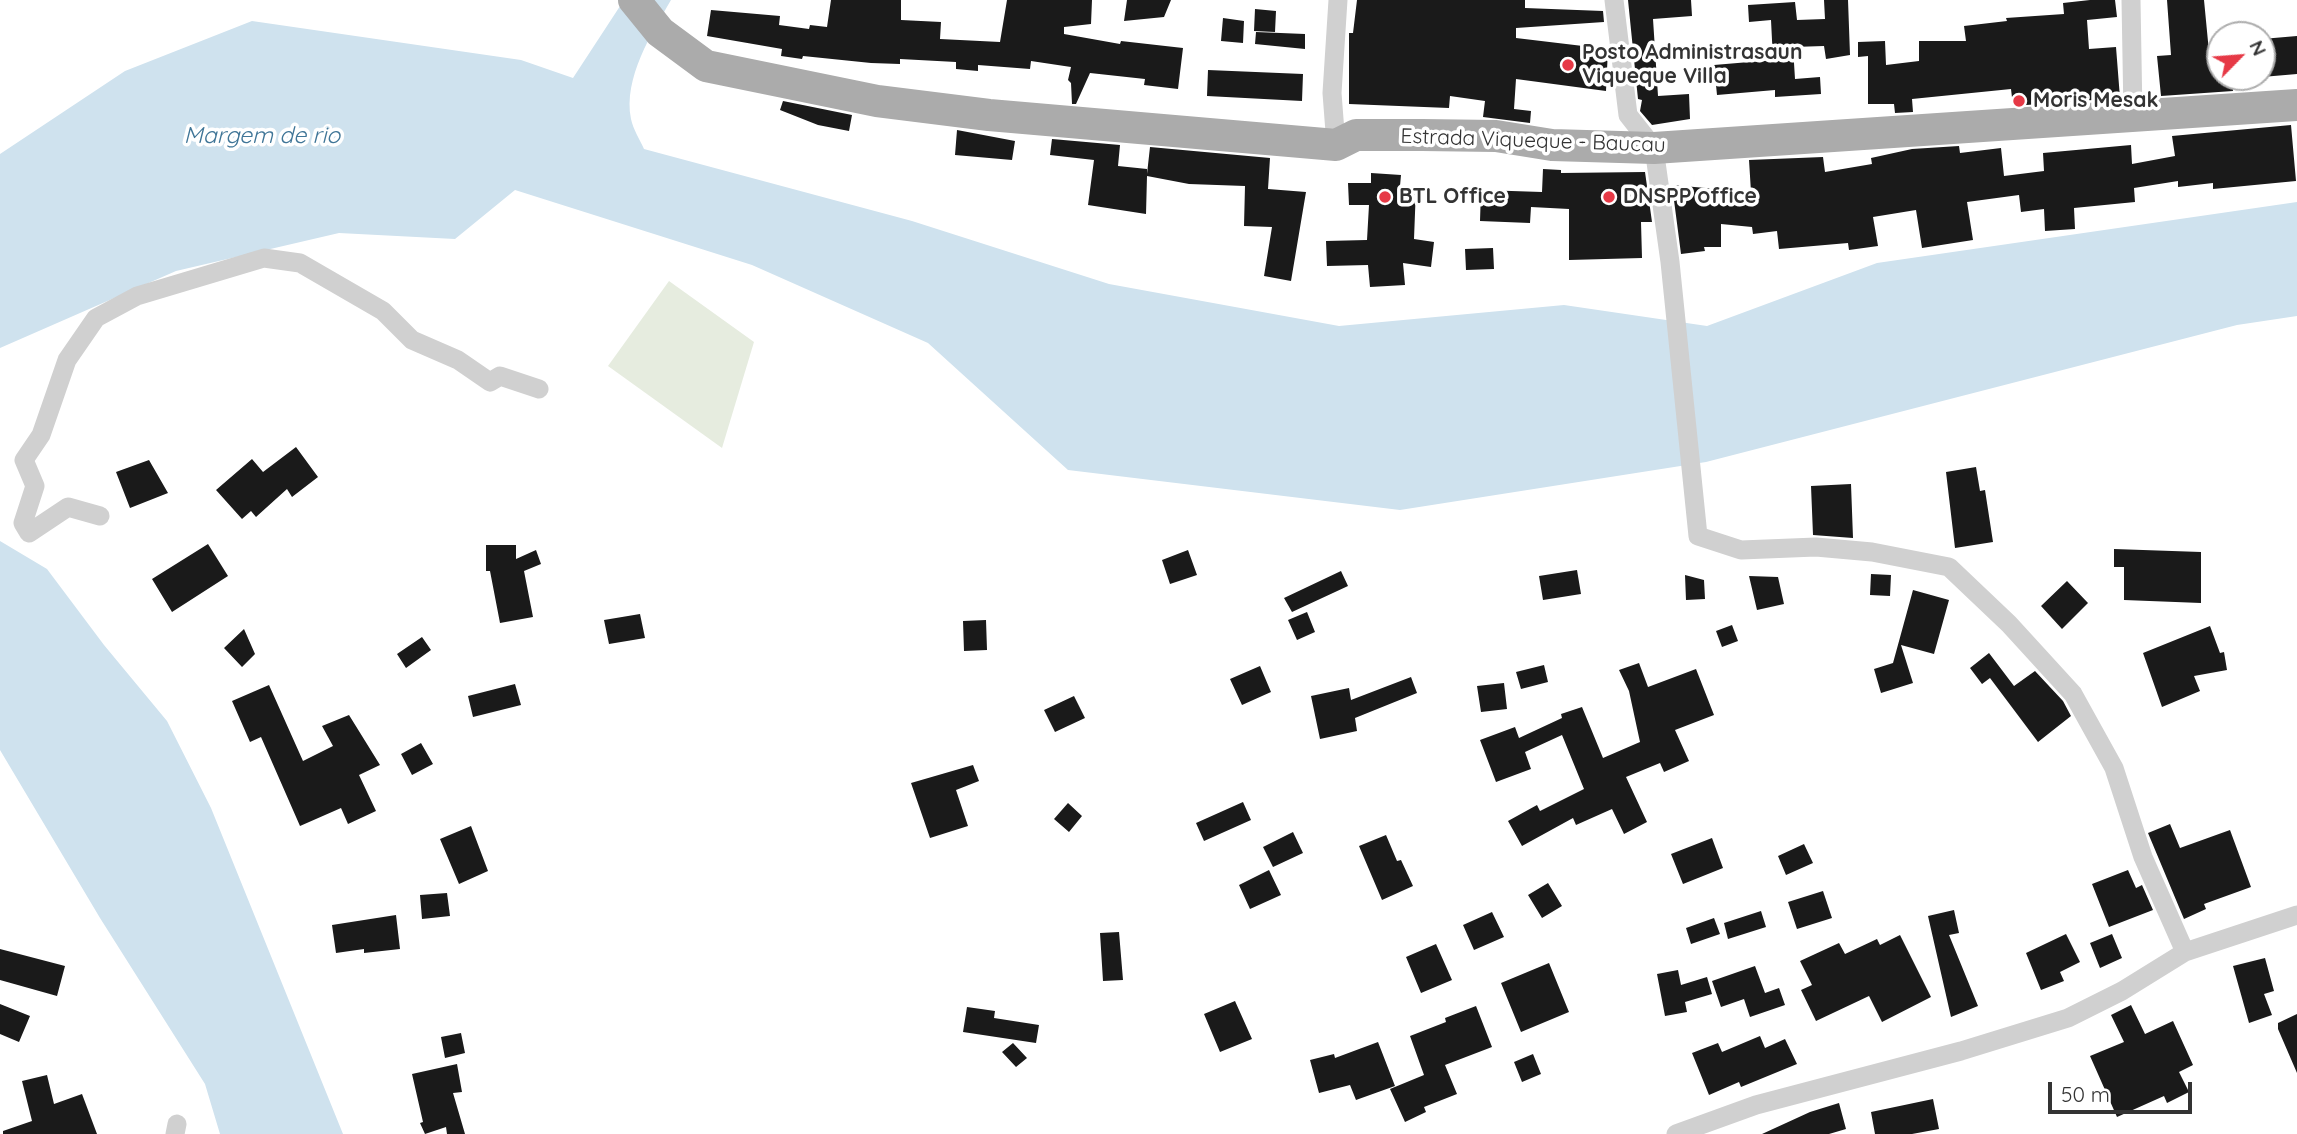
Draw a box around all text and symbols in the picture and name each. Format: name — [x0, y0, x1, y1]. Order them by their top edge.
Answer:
north arrow — [2206, 21, 2276, 91]
text: N — [2244, 37, 2272, 59]
place label: Posto Administrasaun Viqueque Villa — [1582, 40, 1802, 90]
marker: Posto Administrasaun Viqueque Villa — [1560, 57, 1576, 73]
place label: Moris Mesak — [2033, 88, 2158, 114]
marker: Moris Mesak — [2011, 93, 2027, 109]
water label: Margem de rio — [184, 122, 340, 150]
street label: Estrada Viqueque - Baucau — [1400, 124, 1666, 158]
place label: BTL Office — [1399, 184, 1506, 210]
place label: DNSPP office — [1623, 184, 1757, 210]
marker: BTL Office — [1377, 189, 1393, 205]
marker: DNSPP office — [1601, 189, 1617, 205]
scale bar — [2052, 1068, 2196, 1112]
text: 50 m — [2061, 1081, 2110, 1107]

